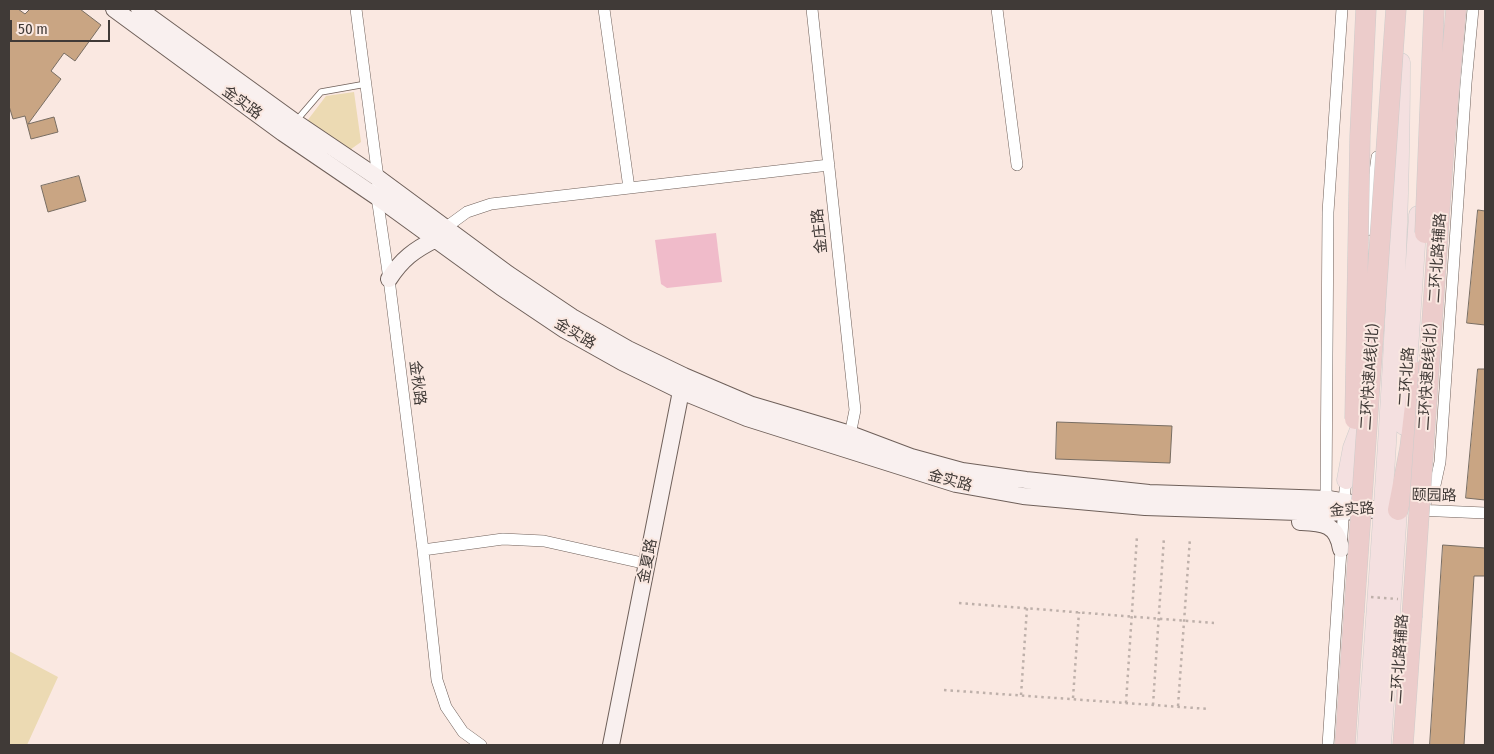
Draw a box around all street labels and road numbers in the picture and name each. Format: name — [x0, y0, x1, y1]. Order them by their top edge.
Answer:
street label: 金实路 — [219, 82, 265, 124]
street label: 金庄路 — [809, 208, 831, 254]
street label: 二环北路辅路 — [1426, 212, 1450, 304]
street label: 金实路 — [551, 315, 599, 353]
street label: 二环快速A线(北) — [1357, 323, 1383, 431]
street label: 二环快速B线(北) — [1415, 323, 1441, 431]
street label: 二环北路 — [1396, 346, 1418, 408]
street label: 金秋路 — [405, 360, 429, 406]
street label: 金实路 — [926, 466, 974, 496]
street label: 颐园路 — [1411, 487, 1457, 505]
street label: 金实路 — [1329, 499, 1375, 521]
street label: 金夏路 — [635, 537, 661, 585]
street label: 二环北路辅路 — [1388, 613, 1412, 705]

